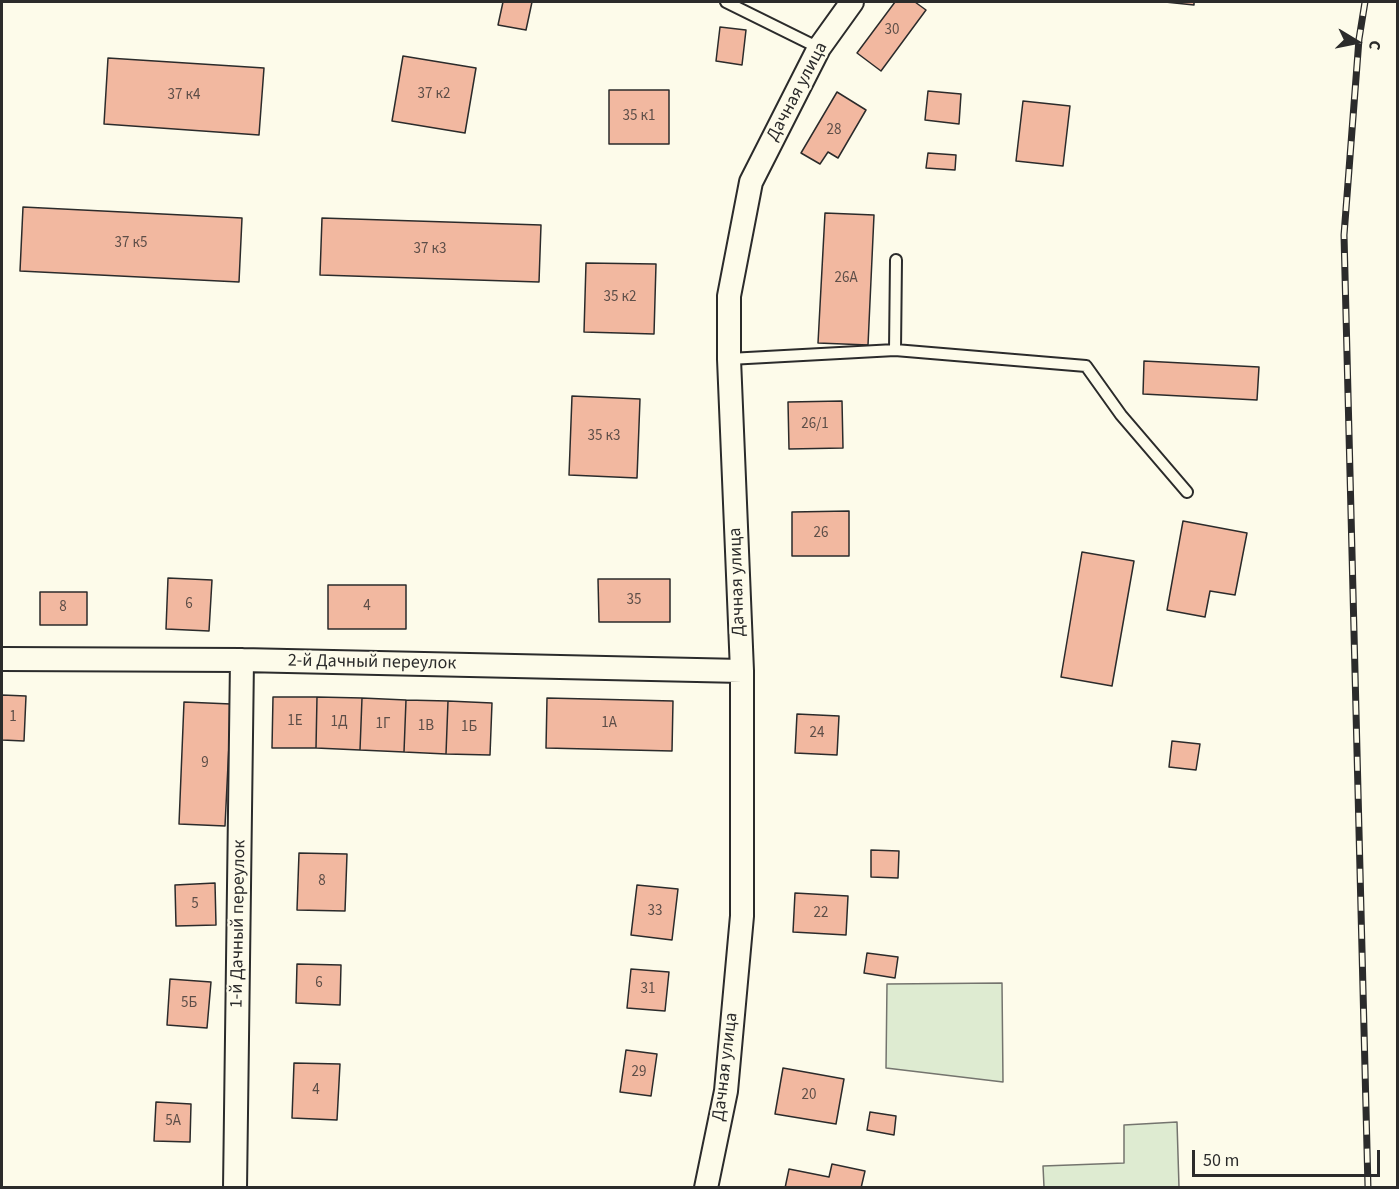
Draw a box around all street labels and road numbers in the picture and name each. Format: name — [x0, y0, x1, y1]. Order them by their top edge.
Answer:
street label: Дачная улица — [763, 39, 833, 145]
street label: Дачная улица — [725, 527, 751, 637]
street label: 2-й Дачный переулок — [288, 651, 456, 675]
street label: 1-й Дачный переулок — [227, 840, 251, 1008]
street label: Дачная улица — [709, 1012, 743, 1122]

